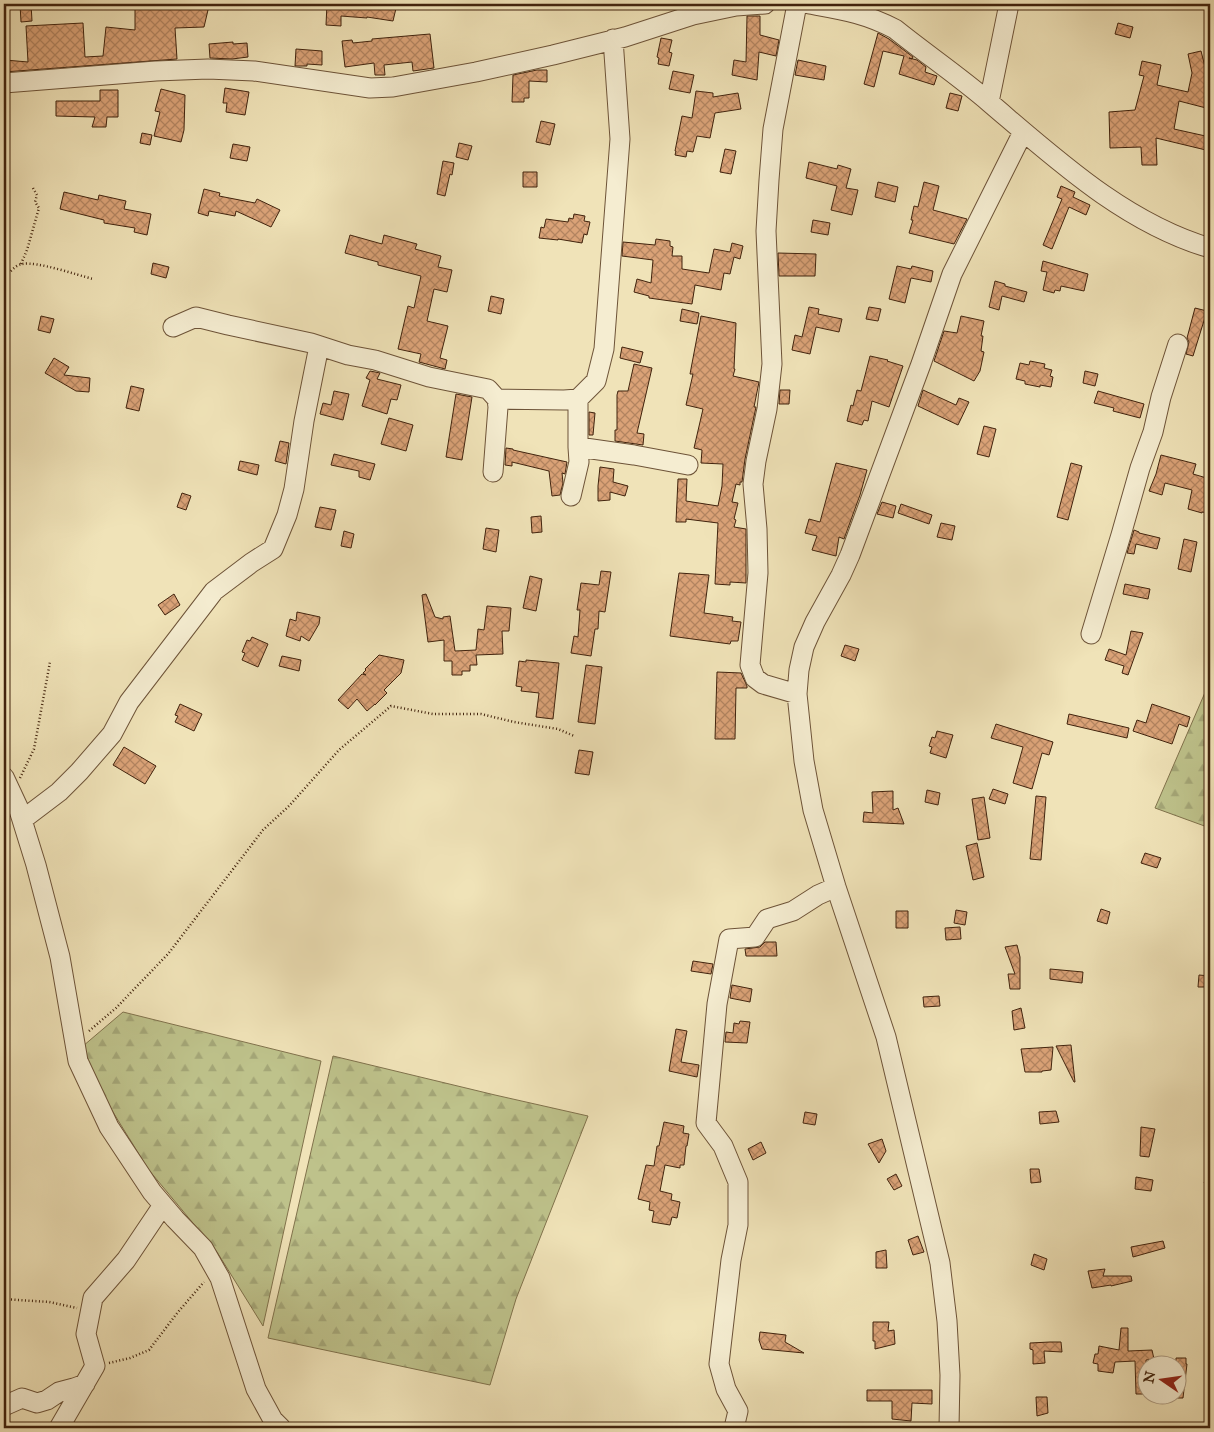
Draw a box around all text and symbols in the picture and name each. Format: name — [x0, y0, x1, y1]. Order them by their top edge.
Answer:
north arrow — [1136, 1354, 1186, 1404]
text: N — [1140, 1369, 1159, 1385]

